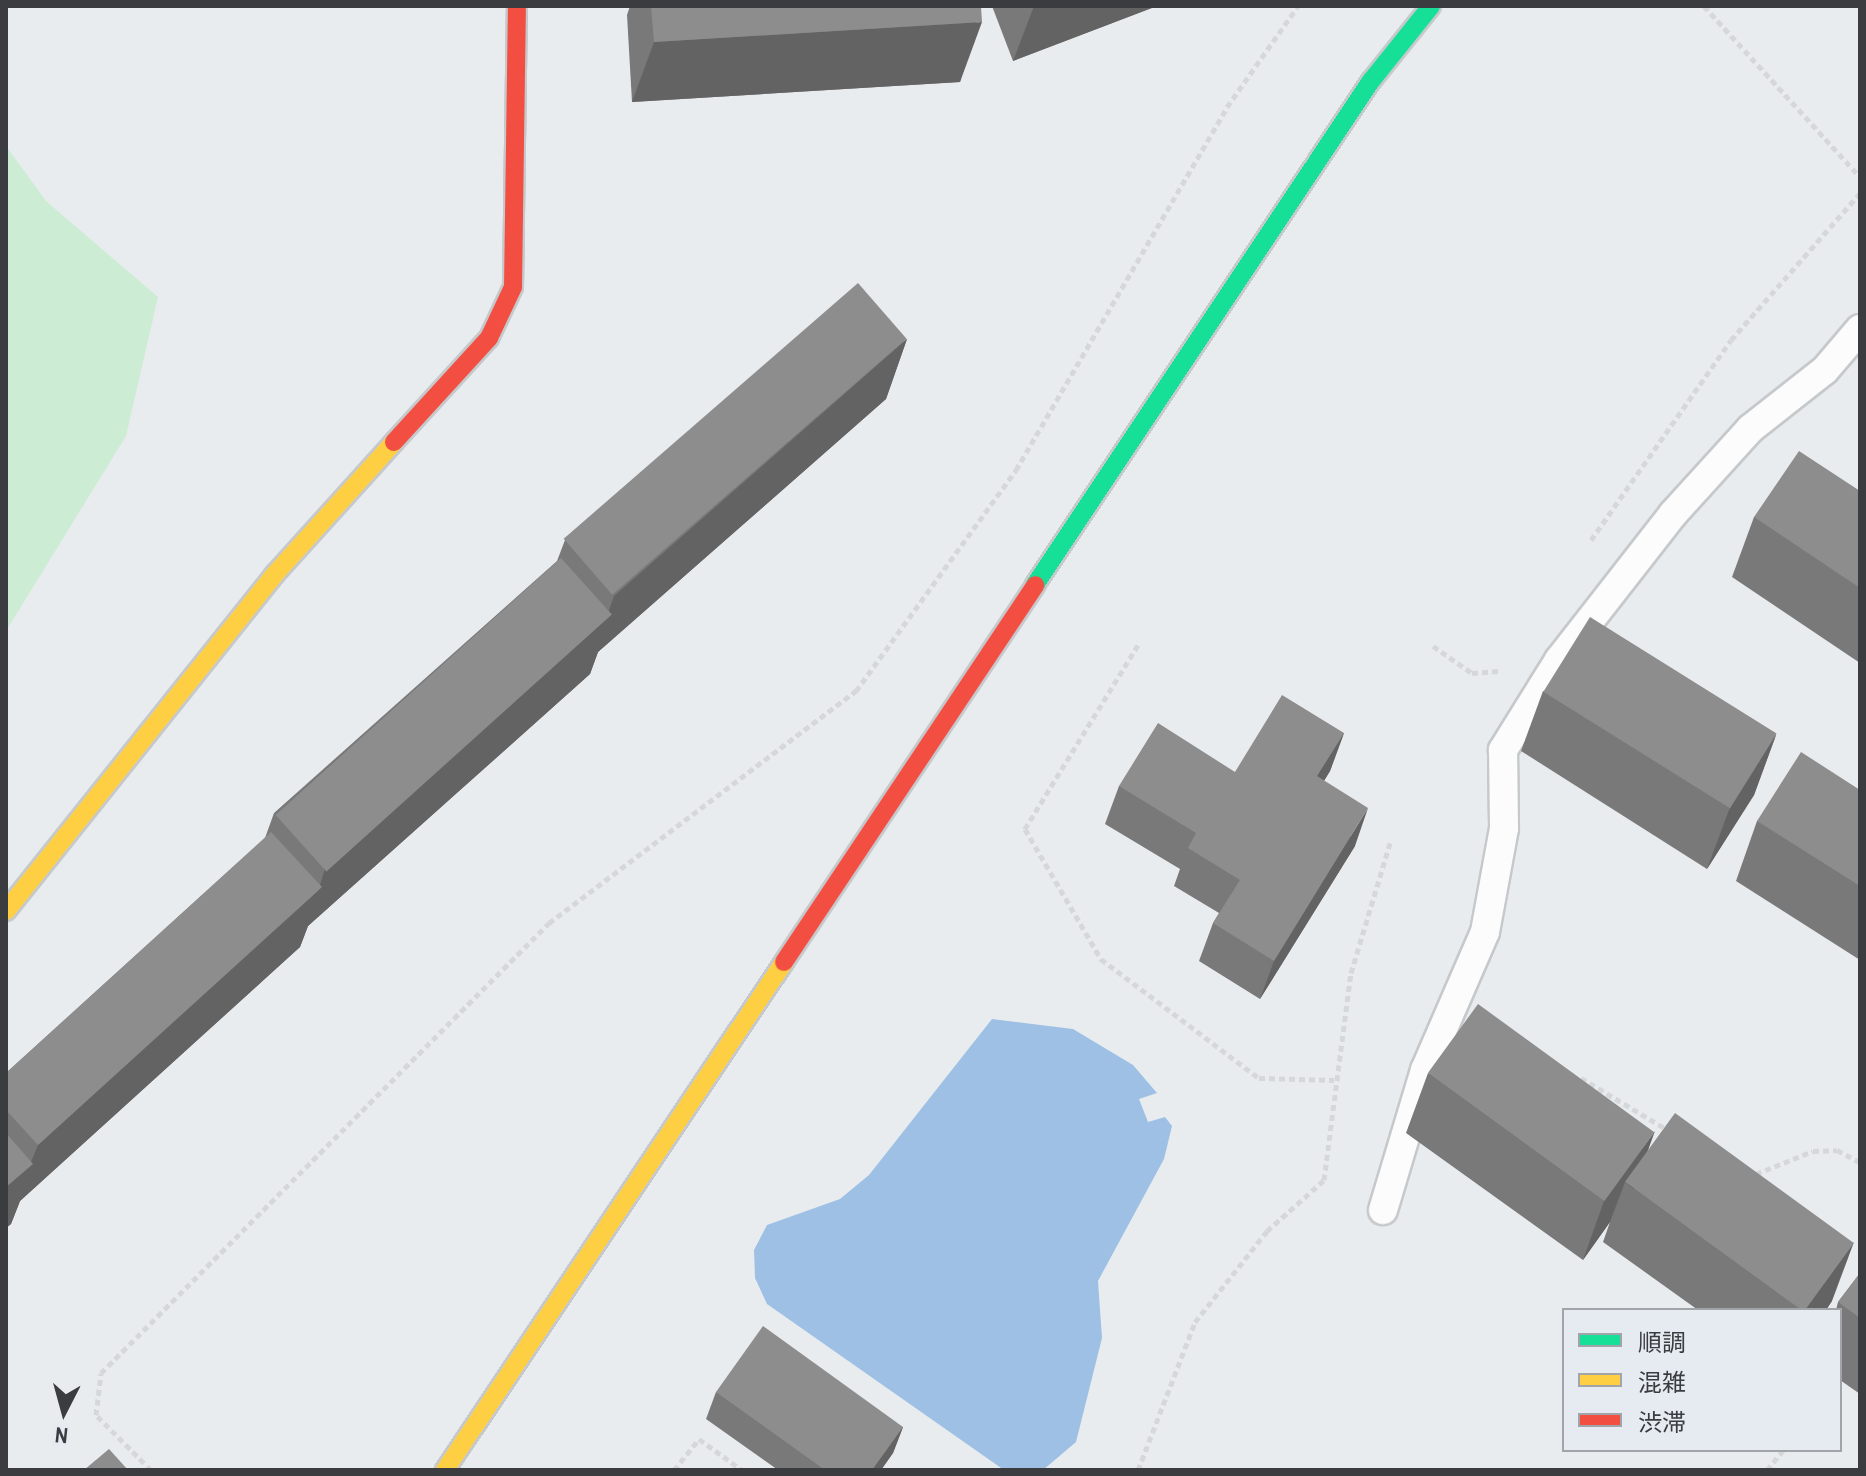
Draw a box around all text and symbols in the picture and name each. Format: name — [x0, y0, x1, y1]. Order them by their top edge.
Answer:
legend — [1562, 1308, 1842, 1452]
text: 順調 — [1638, 1326, 1686, 1358]
text: 混雑 — [1638, 1366, 1686, 1398]
north arrow — [24, 1372, 104, 1452]
text: 渋滞 — [1638, 1406, 1686, 1438]
text: N — [53, 1420, 70, 1451]

